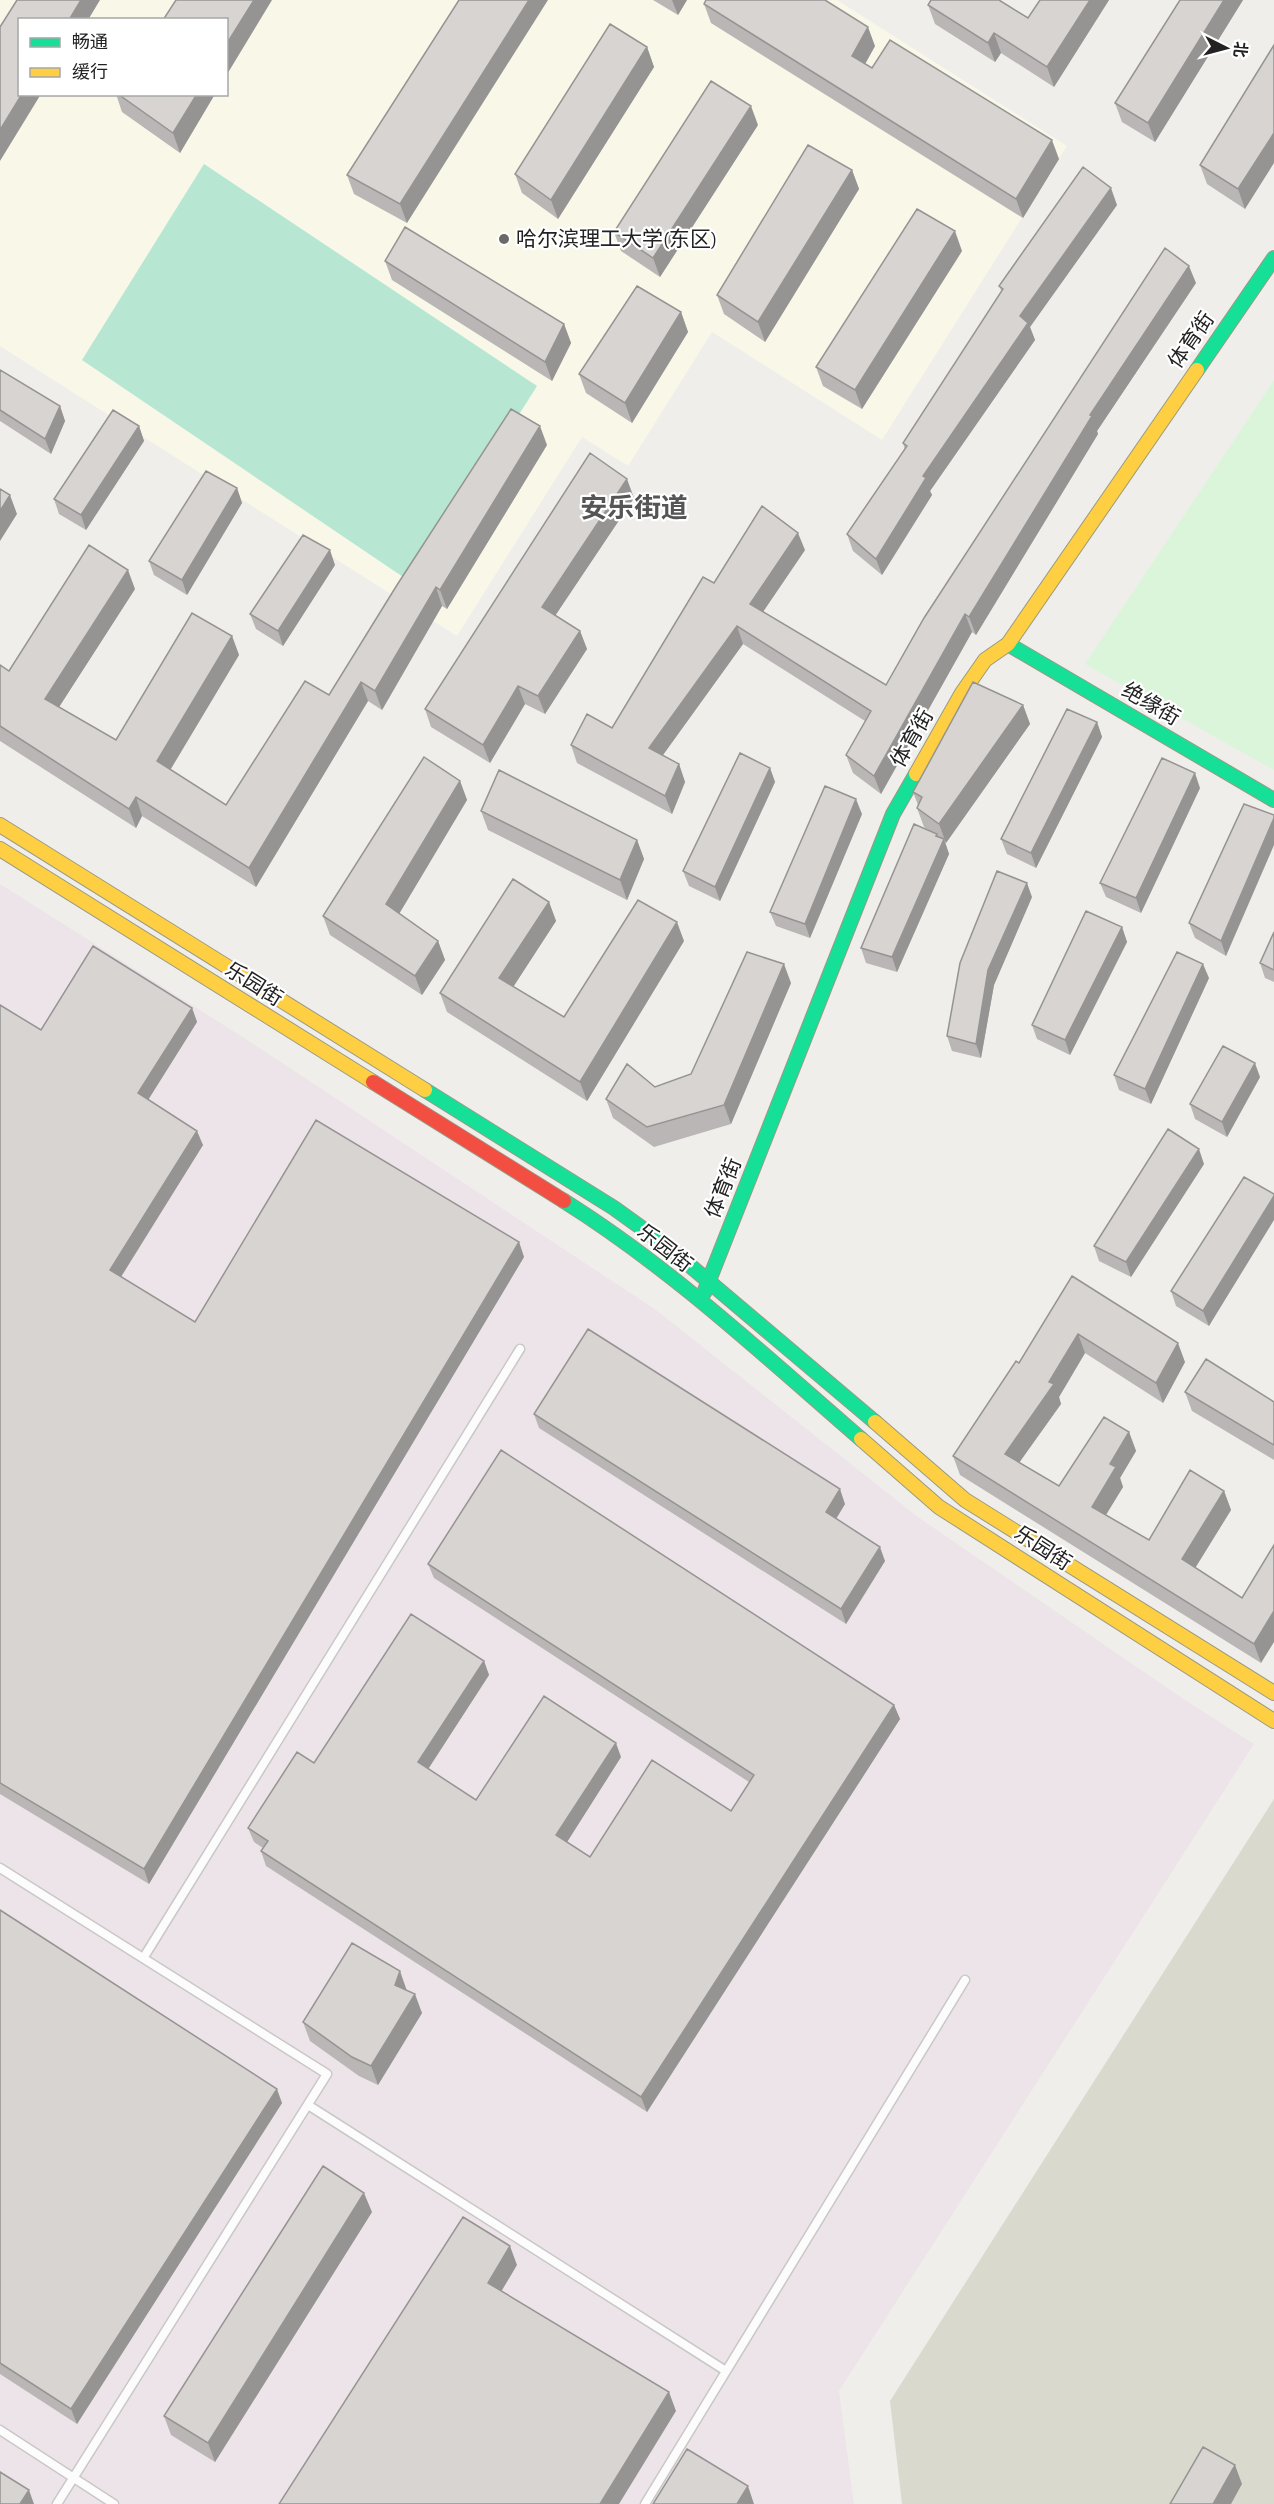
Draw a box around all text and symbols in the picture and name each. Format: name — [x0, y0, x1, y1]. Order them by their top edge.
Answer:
legend — [18, 18, 228, 96]
north arrow — [1196, 18, 1256, 78]
text: 畅通 — [72, 32, 108, 52]
text: 北 — [1231, 41, 1250, 58]
text: 缓行 — [72, 62, 108, 82]
place label: 哈尔滨理工大学(东区) — [516, 228, 717, 250]
marker: 哈尔滨理工大学(东区) — [497, 232, 511, 246]
street label: 体育街 — [1164, 308, 1218, 372]
district label: 安乐街道 — [580, 493, 688, 522]
street label: 绝缘街 — [1118, 679, 1184, 729]
street label: 体育街 — [887, 705, 937, 771]
street label: 乐园街 — [221, 958, 287, 1010]
street label: 体育街 — [701, 1155, 745, 1221]
street label: 乐园街 — [633, 1220, 697, 1276]
street label: 乐园街 — [1011, 1522, 1075, 1574]

